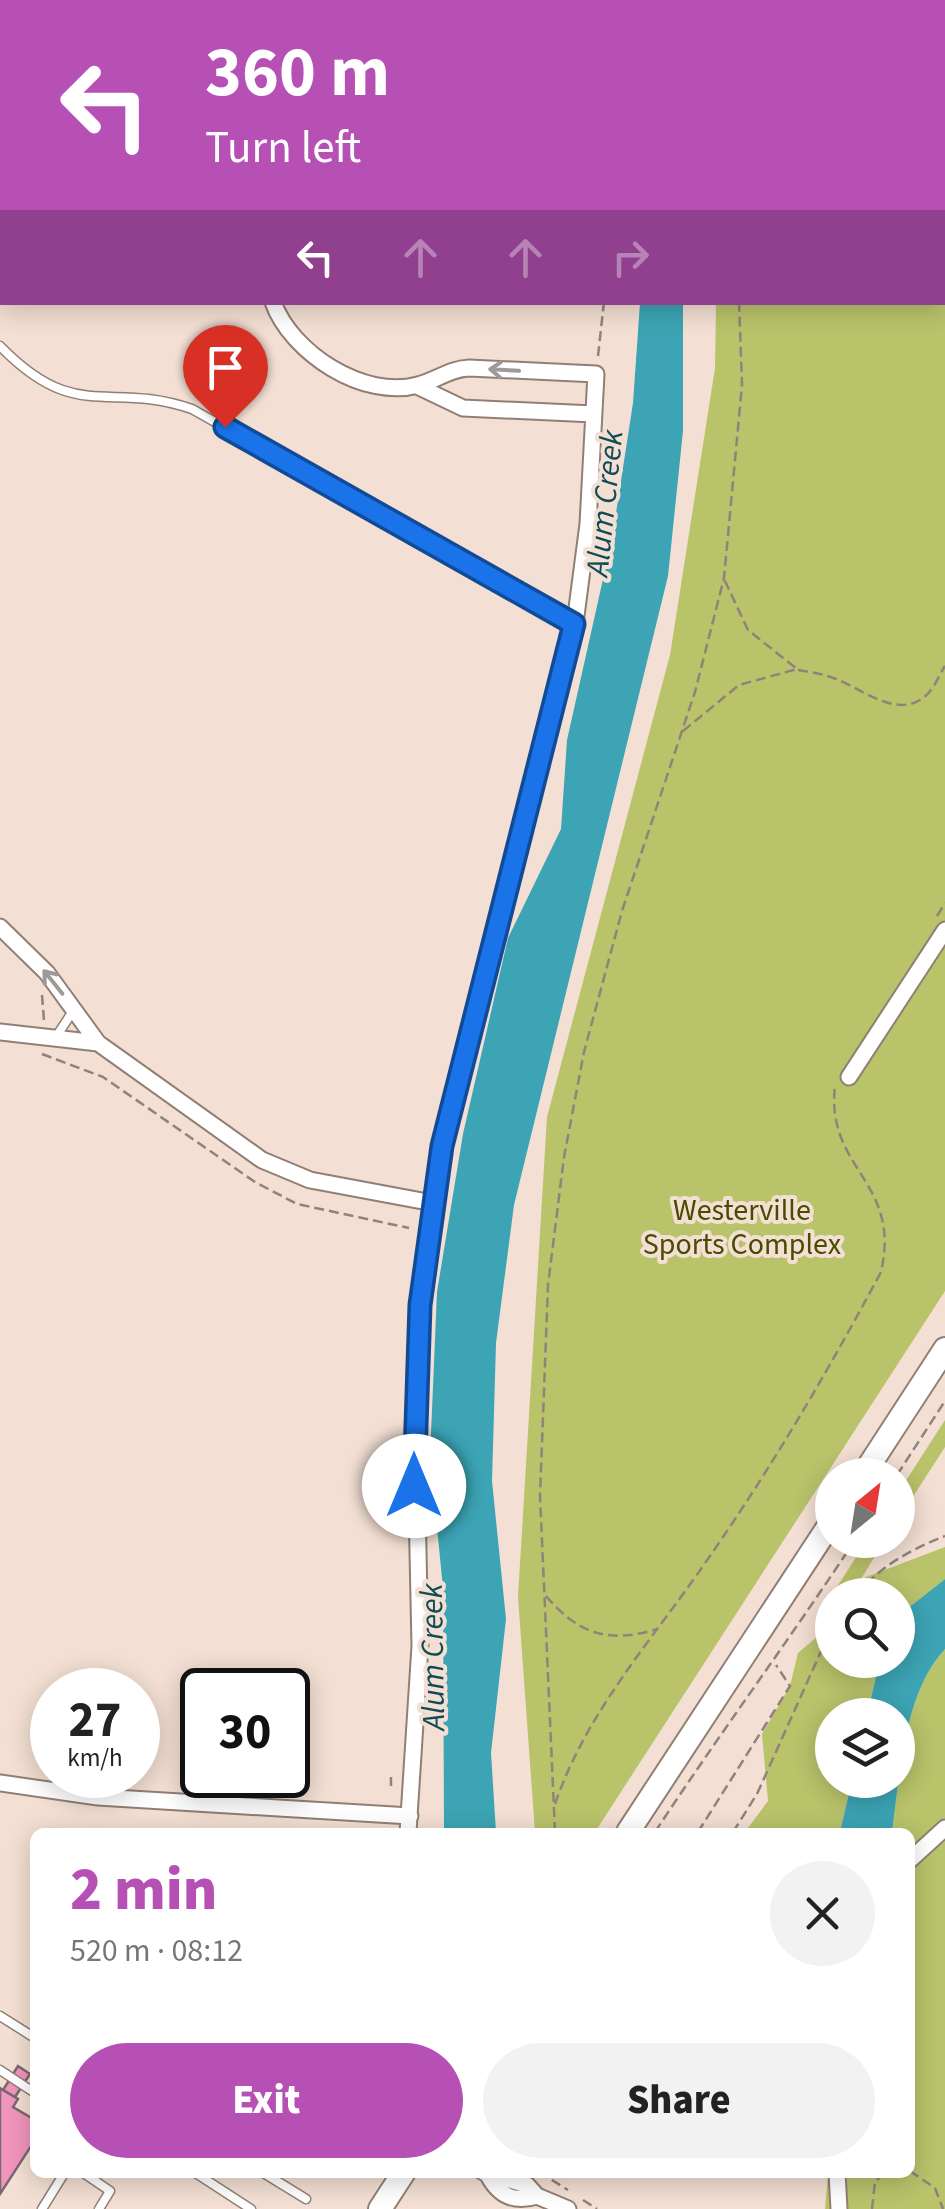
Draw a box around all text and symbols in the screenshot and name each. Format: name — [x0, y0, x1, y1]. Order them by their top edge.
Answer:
text: 360 m — [205, 23, 390, 123]
icon: left — [40, 40, 170, 170]
text: Turn left — [205, 116, 361, 180]
icon: left — [288, 230, 343, 285]
icon: ahead — [393, 230, 448, 285]
icon: ahead — [498, 230, 553, 285]
icon: right — [603, 230, 658, 285]
pin — [183, 325, 268, 428]
icon: arrive — [198, 340, 253, 395]
one-way arrow — [489, 360, 521, 379]
water label: Alum Creek — [574, 427, 636, 581]
one-way arrow — [43, 969, 64, 996]
park label: Westerville Sports Complex — [643, 1189, 841, 1266]
position arrow — [362, 1434, 466, 1538]
north arrow — [815, 1458, 915, 1558]
map controls — [815, 1458, 915, 1798]
button: search — [815, 1578, 915, 1678]
water label: Alum Creek — [409, 1582, 457, 1733]
speed limit sign: 30 — [180, 1668, 310, 1798]
text: 27 — [69, 1685, 121, 1756]
button: layers — [815, 1698, 915, 1798]
text: km/h — [67, 1740, 123, 1776]
text: 2 min — [70, 1848, 217, 1933]
button: close — [770, 1861, 875, 1966]
text: 520 m · 08:12 — [70, 1928, 243, 1974]
button: Exit — [70, 2043, 463, 2158]
button: Share — [483, 2043, 875, 2158]

